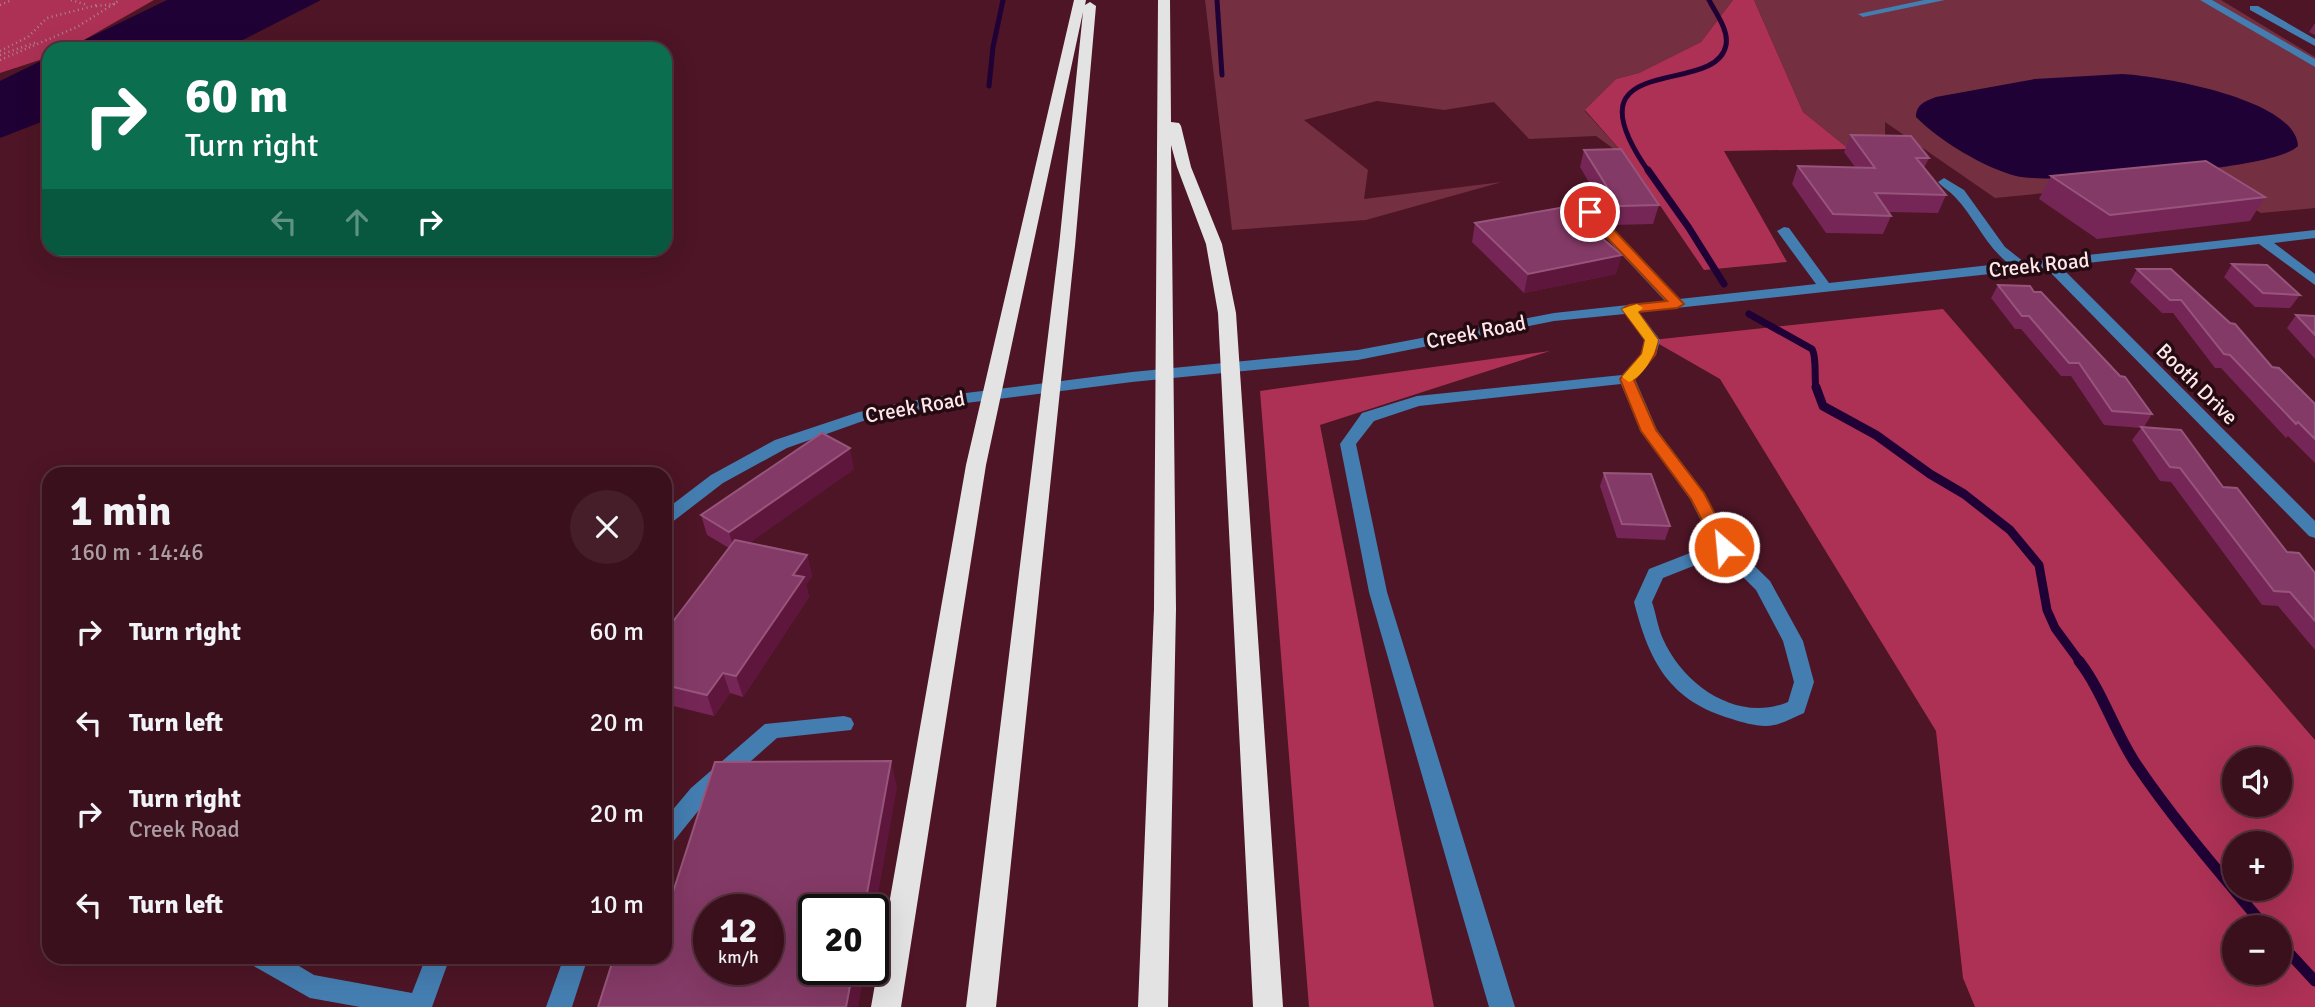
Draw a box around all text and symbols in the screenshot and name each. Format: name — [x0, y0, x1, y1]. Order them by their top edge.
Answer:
text: 60 m — [185, 66, 288, 126]
icon: right — [70, 70, 161, 161]
text: Turn right — [185, 126, 318, 165]
pin — [1560, 182, 1620, 242]
icon: arrive — [1571, 193, 1609, 231]
icon: left — [265, 203, 303, 241]
icon: ahead — [338, 203, 376, 241]
icon: right — [411, 203, 449, 241]
street label: Creek Road — [1987, 247, 2091, 283]
street label: Creek Road — [1424, 310, 1528, 354]
street label: Booth Drive — [2151, 338, 2243, 430]
street label: Creek Road — [863, 385, 967, 429]
text: 1 min — [70, 486, 171, 537]
button: close — [570, 490, 644, 564]
position arrow — [1687, 510, 1761, 584]
text: 160 m · 14:46 — [70, 538, 204, 567]
icon: right — [70, 613, 108, 651]
text: Turn right — [129, 616, 241, 648]
text: 60 m — [589, 616, 644, 648]
icon: left — [70, 704, 108, 742]
text: Turn left — [129, 707, 223, 739]
text: 20 m — [589, 707, 644, 739]
map controls — [2222, 747, 2292, 985]
button: sound — [2222, 747, 2292, 817]
text: Turn right — [129, 783, 241, 815]
icon: right — [70, 795, 108, 833]
text: 20 m — [589, 798, 644, 830]
text: Creek Road — [129, 815, 240, 844]
button: + — [2222, 831, 2292, 901]
icon: left — [70, 886, 108, 924]
text: Turn left — [129, 889, 223, 921]
text: 10 m — [589, 889, 644, 921]
speed limit sign: 20 — [798, 894, 889, 985]
text: 12 — [720, 909, 757, 952]
button: − — [2222, 915, 2292, 985]
text: km/h — [718, 946, 759, 968]

